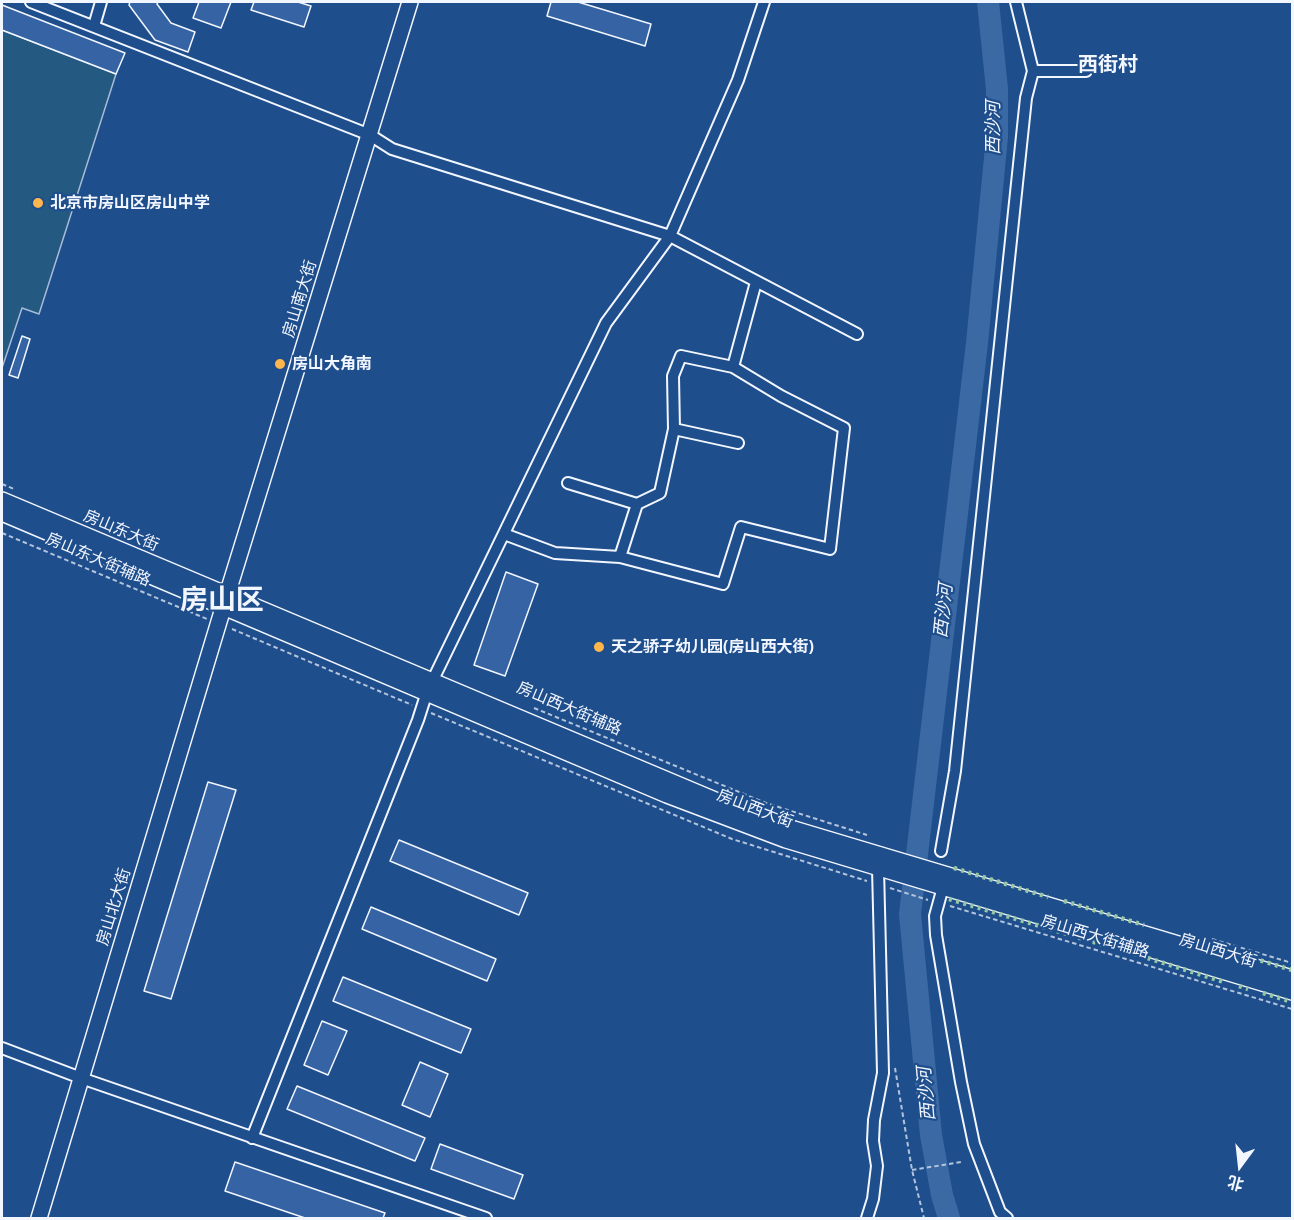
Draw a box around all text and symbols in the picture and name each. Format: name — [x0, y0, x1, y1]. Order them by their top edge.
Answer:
district label: 西街村 — [1078, 53, 1138, 77]
water label: 西沙河 — [983, 101, 1005, 155]
place label: 北京市房山区房山中学 — [50, 193, 210, 213]
marker: 北京市房山区房山中学 — [31, 196, 45, 210]
street label: 房山南大街 — [279, 258, 321, 340]
place label: 房山大角南 — [292, 354, 372, 374]
marker: 房山大角南 — [273, 357, 287, 371]
street label: 房山东大街 — [80, 507, 162, 555]
street label: 房山东大街辅路 — [43, 529, 153, 591]
water label: 西沙河 — [930, 583, 958, 639]
district label: 房山区 — [180, 584, 264, 618]
place label: 天之骄子幼儿园(房山西大街) — [611, 637, 814, 657]
marker: 天之骄子幼儿园(房山西大街) — [592, 640, 606, 654]
street label: 房山西大街辅路 — [514, 678, 624, 740]
street label: 房山西大街 — [714, 786, 796, 832]
street label: 房山北大街 — [93, 866, 135, 948]
street label: 房山西大街辅路 — [1039, 911, 1151, 963]
street label: 房山西大街 — [1177, 930, 1259, 972]
water label: 西沙河 — [914, 1066, 940, 1122]
north arrow — [1210, 1136, 1270, 1196]
text: 北 — [1225, 1171, 1246, 1196]

